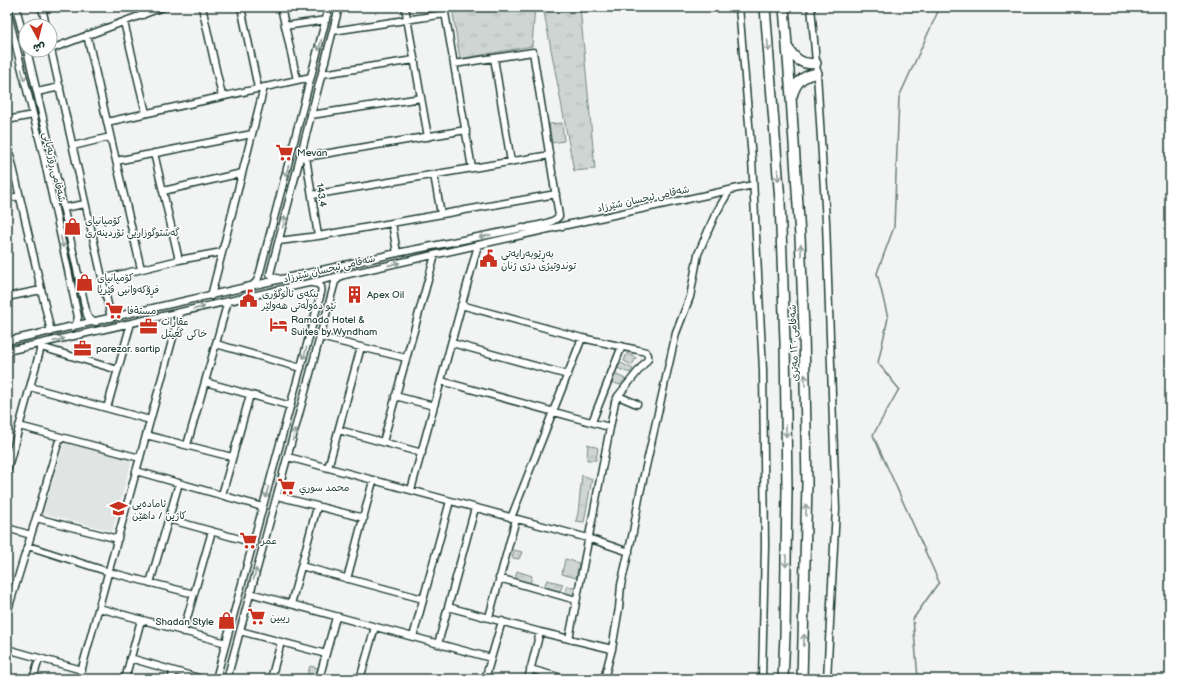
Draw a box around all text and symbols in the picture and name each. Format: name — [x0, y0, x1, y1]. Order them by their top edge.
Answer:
north arrow — [18, 18, 58, 58]
one-way arrow — [315, 38, 323, 51]
one-way arrow — [765, 39, 772, 52]
text: ش — [32, 40, 46, 55]
one-way arrow — [20, 68, 27, 81]
street label: شەقامی ڕۆژبەیانی — [38, 131, 68, 204]
supermarket icon: Mevan — [274, 142, 294, 162]
place label: Mevan — [297, 147, 328, 159]
one-way arrow — [282, 164, 290, 177]
one-way arrow — [774, 169, 781, 182]
street label: 143.4 — [313, 182, 329, 208]
street label: شەقامی ئیحسان شێرزاد — [596, 183, 691, 216]
place label: کۆمپانیای گەشتوگوزاریی ئۆردینەری — [85, 215, 180, 240]
shop icon: کۆمپانیای گەشتوگوزاریی ئۆردینەری — [62, 216, 82, 236]
one-way arrow — [281, 216, 288, 229]
one-way arrow — [479, 232, 492, 240]
one-way arrow — [58, 235, 66, 248]
one-way arrow — [797, 244, 804, 257]
place label: بەڕێوبەرایەتی توندوتیژی دژی ژنان — [501, 248, 576, 272]
public building icon: بەڕێوبەرایەتی توندوتیژی دژی ژنان — [478, 249, 498, 269]
street label: شەقامی ئیحسان شێرزاد — [282, 253, 377, 286]
one-way arrow — [387, 259, 400, 267]
place label: کۆمپانیای فڕۆکەوانیی ڤێریا — [97, 272, 159, 298]
shop icon: کۆمپانیای فڕۆکەوانیی ڤێریا — [74, 273, 94, 293]
building icon: Apex Oil — [344, 284, 364, 304]
place label: بنکەی ئاڵوگۆڕی نێو دەوڵەتی هەولێر — [261, 286, 336, 313]
public building icon: بنکەی ئاڵوگۆڕی نێو دەوڵەتی هەولێر — [239, 289, 259, 309]
place label: Apex Oil — [367, 289, 404, 301]
supermarket icon: مستةفا — [104, 300, 124, 320]
one-way arrow — [192, 303, 205, 311]
street label: شەقامی ١٢٠ مەتری — [787, 304, 802, 382]
place label: مستةفا — [127, 305, 156, 317]
place label: Ramada Hotel & Suites by Wyndham — [291, 314, 377, 338]
hotel icon: Ramada Hotel & Suites by Wyndham — [268, 315, 288, 335]
place label: عقارات خاكى گعيتل — [161, 316, 207, 341]
office icon: عقارات خاكى گعيتل — [138, 317, 158, 337]
one-way arrow — [52, 335, 65, 343]
office icon: parezar. sartip — [73, 338, 93, 358]
place label: parezar. sartip — [96, 343, 161, 355]
one-way arrow — [301, 347, 308, 360]
one-way arrow — [801, 374, 809, 387]
one-way arrow — [782, 424, 790, 437]
one-way arrow — [290, 429, 298, 442]
supermarket icon: محمد سوري — [276, 477, 296, 497]
place label: محمد سوري — [299, 482, 350, 496]
one-way arrow — [263, 486, 270, 499]
place label: ئامادەيی کاژين / داهێن — [132, 498, 186, 522]
school or university icon: ئامادەيی کاژين / داهێن — [109, 499, 129, 519]
one-way arrow — [803, 504, 810, 517]
supermarket icon: عمر — [238, 530, 258, 550]
place label: عمر — [260, 535, 277, 547]
one-way arrow — [782, 554, 790, 567]
one-way arrow — [252, 568, 260, 581]
supermarket icon: ريبين — [247, 607, 267, 627]
shop icon: Shadan Style — [217, 611, 237, 631]
place label: ريبين — [270, 612, 290, 624]
place label: Shadan Style — [156, 616, 214, 628]
one-way arrow — [800, 634, 807, 647]

